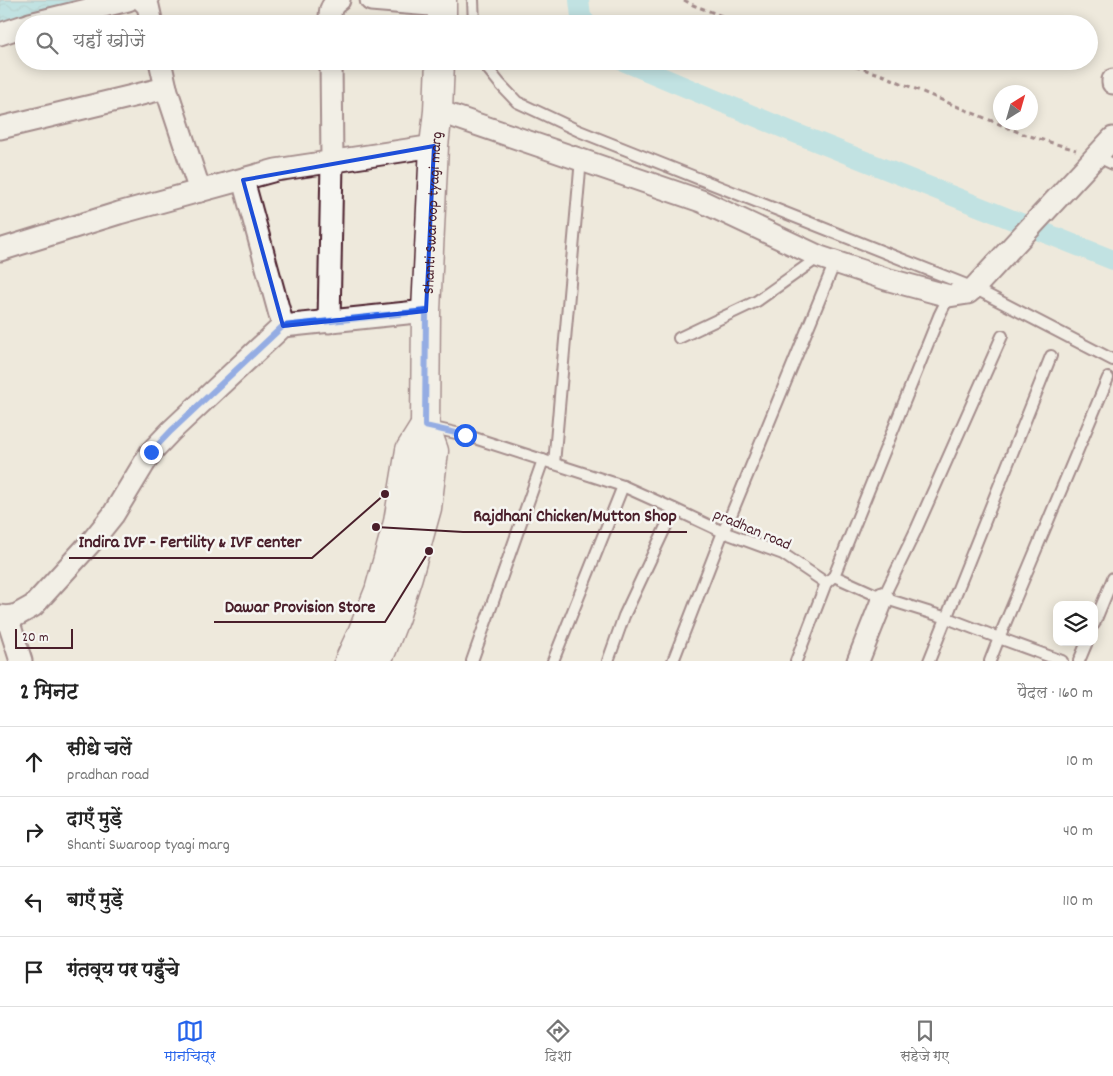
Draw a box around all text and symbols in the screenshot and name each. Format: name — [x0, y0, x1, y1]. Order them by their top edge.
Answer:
search box — [15, 15, 1098, 70]
icon: search — [33, 29, 61, 57]
text: यहाँ खोजें — [73, 29, 145, 56]
north arrow — [993, 85, 1038, 130]
street label: Shanti Swaroop tyagi marg — [418, 130, 450, 295]
route start — [454, 424, 477, 447]
route end — [140, 441, 163, 464]
callout: Rajdhani Chicken/Mutton Shop — [463, 499, 687, 532]
street label: pradhan road — [710, 504, 794, 557]
text: Rajdhani Chicken/Mutton Shop — [473, 505, 677, 530]
callout: Indira IVF - Fertility & IVF center — [69, 525, 312, 558]
text: Indira IVF - Fertility & IVF center — [79, 531, 302, 556]
callout: Dawar Provision Store — [214, 589, 385, 622]
text: Dawar Provision Store — [225, 596, 375, 621]
map controls — [1053, 601, 1098, 646]
button: layers — [1053, 601, 1098, 646]
scale bar — [15, 626, 72, 649]
text: 20 m — [22, 628, 49, 648]
text: 2 मिनट — [20, 679, 78, 709]
text: पैदल · 160 m — [1018, 682, 1093, 705]
text: सीधे चलें — [67, 737, 132, 764]
icon: ahead — [20, 748, 48, 776]
text: 10 m — [1066, 750, 1093, 773]
text: pradhan road — [67, 764, 149, 787]
text: दाएँ मुड़ें — [67, 807, 122, 834]
icon: right — [20, 818, 48, 846]
text: 40 m — [1063, 820, 1093, 843]
text: Shanti Swaroop tyagi marg — [67, 834, 230, 857]
icon: left — [20, 888, 48, 916]
text: बाएँ मुड़ें — [67, 888, 123, 915]
text: 110 m — [1063, 890, 1093, 913]
icon: arrive — [20, 958, 48, 986]
text: गंतव्य पर पहुँचे — [67, 958, 179, 985]
tab: मानचित्र — [164, 1017, 216, 1067]
tab: दिशा — [544, 1017, 572, 1067]
tab: सहेजे गए — [900, 1017, 949, 1067]

